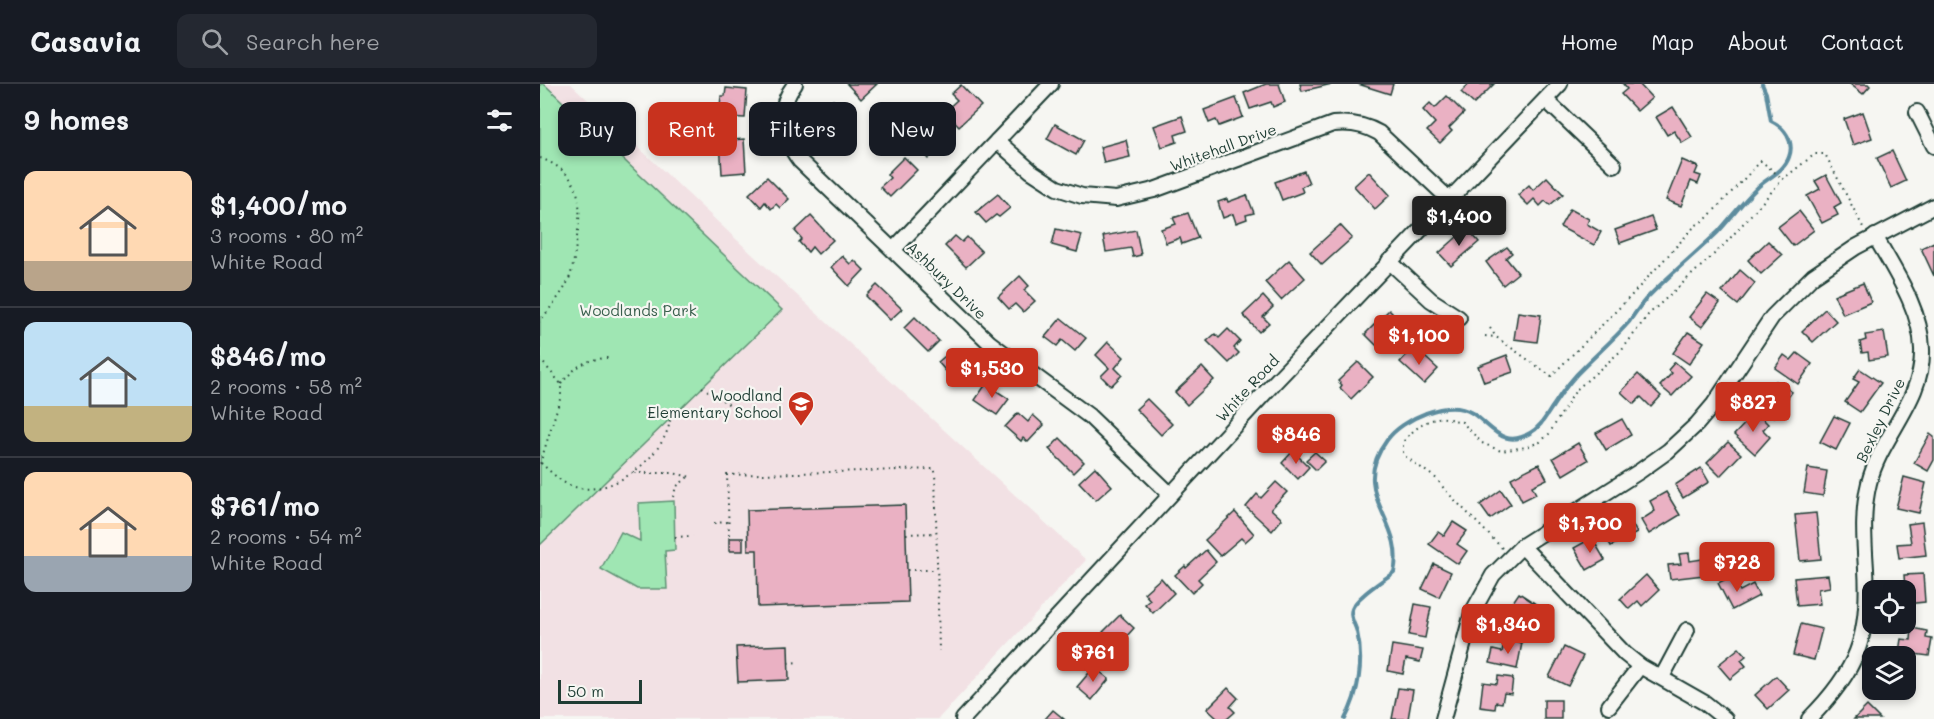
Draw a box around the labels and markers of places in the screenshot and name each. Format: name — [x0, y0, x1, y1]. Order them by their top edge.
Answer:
pin: $1,400 — [1410, 196, 1508, 247]
pin: $1,100 — [1370, 315, 1468, 366]
pin: $1,530 — [943, 348, 1041, 399]
pin: $827 — [1717, 382, 1789, 433]
place label: Woodland Elementary School — [647, 385, 782, 422]
school or university icon: Woodland Elementary School — [786, 389, 816, 427]
pin: $846 — [1260, 414, 1332, 465]
pin: $1,700 — [1541, 503, 1639, 554]
pin: $728 — [1701, 542, 1773, 593]
pin: $1,340 — [1459, 604, 1557, 655]
pin: $761 — [1057, 632, 1129, 683]

